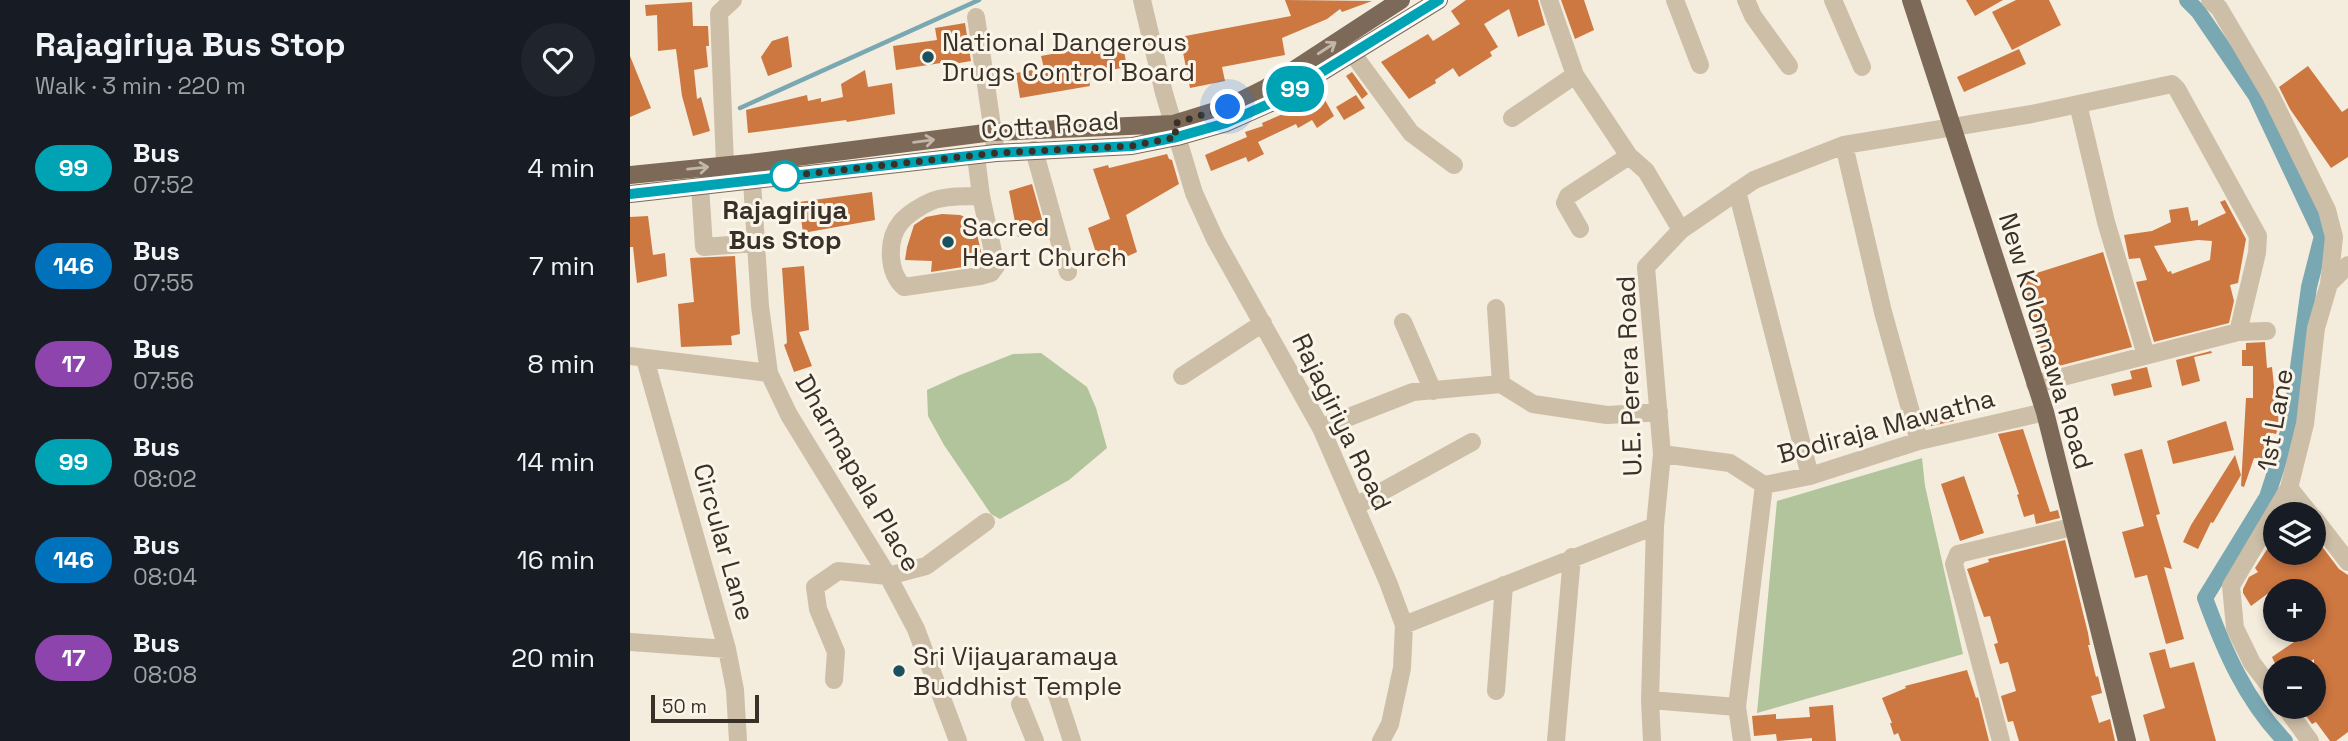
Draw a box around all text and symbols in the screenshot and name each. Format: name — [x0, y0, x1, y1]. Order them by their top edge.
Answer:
button: heart — [521, 23, 595, 97]
text: Rajagiriya Bus Stop — [35, 24, 346, 66]
place label: National Dangerous Drugs Control Board — [942, 25, 1195, 89]
one-way arrow — [1317, 40, 1337, 54]
marker: National Dangerous Drugs Control Board — [920, 49, 936, 65]
line badge: 99 — [1264, 66, 1326, 112]
text: Walk · 3 min · 220 m — [35, 71, 246, 101]
text: 99 — [1280, 73, 1310, 104]
your location — [1210, 89, 1245, 124]
street label: Cotta Road — [980, 103, 1120, 147]
one-way arrow — [912, 134, 935, 147]
text: Bus — [133, 136, 180, 170]
text: 4 min — [527, 151, 595, 185]
text: 99 — [59, 152, 88, 183]
one-way arrow — [686, 161, 709, 174]
marker: Rajagiriya Bus Stop — [770, 161, 800, 191]
text: 07:52 — [133, 170, 194, 200]
place label: Rajagiriya Bus Stop — [723, 193, 847, 257]
street label: New Kolonnawa Road — [1991, 209, 2101, 473]
place label: Sacred Heart Church — [962, 210, 1127, 274]
text: Bus — [133, 234, 180, 268]
marker: Sacred Heart Church — [940, 234, 956, 250]
text: 7 min — [529, 249, 595, 283]
text: 146 — [53, 250, 94, 281]
text: 07:55 — [133, 268, 194, 298]
street label: U.E. Perera Road — [1609, 275, 1649, 477]
street label: Rajagiriya Road — [1284, 328, 1400, 516]
text: Bus — [133, 332, 180, 366]
text: 8 min — [527, 347, 595, 381]
text: 17 — [61, 348, 86, 379]
text: 07:56 — [133, 366, 194, 396]
street label: 1st Lane — [2249, 366, 2301, 474]
street label: Dharmapala Place — [788, 368, 928, 578]
street label: Bodiraja Mawatha — [1774, 381, 1998, 471]
text: Bus — [133, 430, 180, 464]
text: 14 min — [517, 445, 595, 479]
text: 99 — [59, 446, 88, 477]
street label: Circular Lane — [685, 459, 763, 625]
text: 08:02 — [133, 464, 197, 494]
map controls — [2263, 502, 2326, 719]
button: layers — [2263, 502, 2326, 565]
text: Bus — [133, 528, 180, 562]
text: 16 min — [517, 543, 595, 577]
text: 146 — [53, 544, 94, 575]
text: 08:04 — [133, 562, 197, 592]
button: + — [2263, 579, 2326, 642]
text: Bus — [133, 626, 180, 660]
place label: Sri Vijayaramaya Buddhist Temple — [913, 639, 1122, 703]
text: 20 min — [511, 641, 595, 675]
text: 17 — [61, 642, 86, 673]
button: − — [2263, 656, 2326, 719]
text: 08:08 — [133, 660, 197, 690]
marker: Sri Vijayaramaya Buddhist Temple — [891, 663, 907, 679]
scale bar — [651, 692, 760, 724]
text: 50 m — [662, 694, 707, 719]

